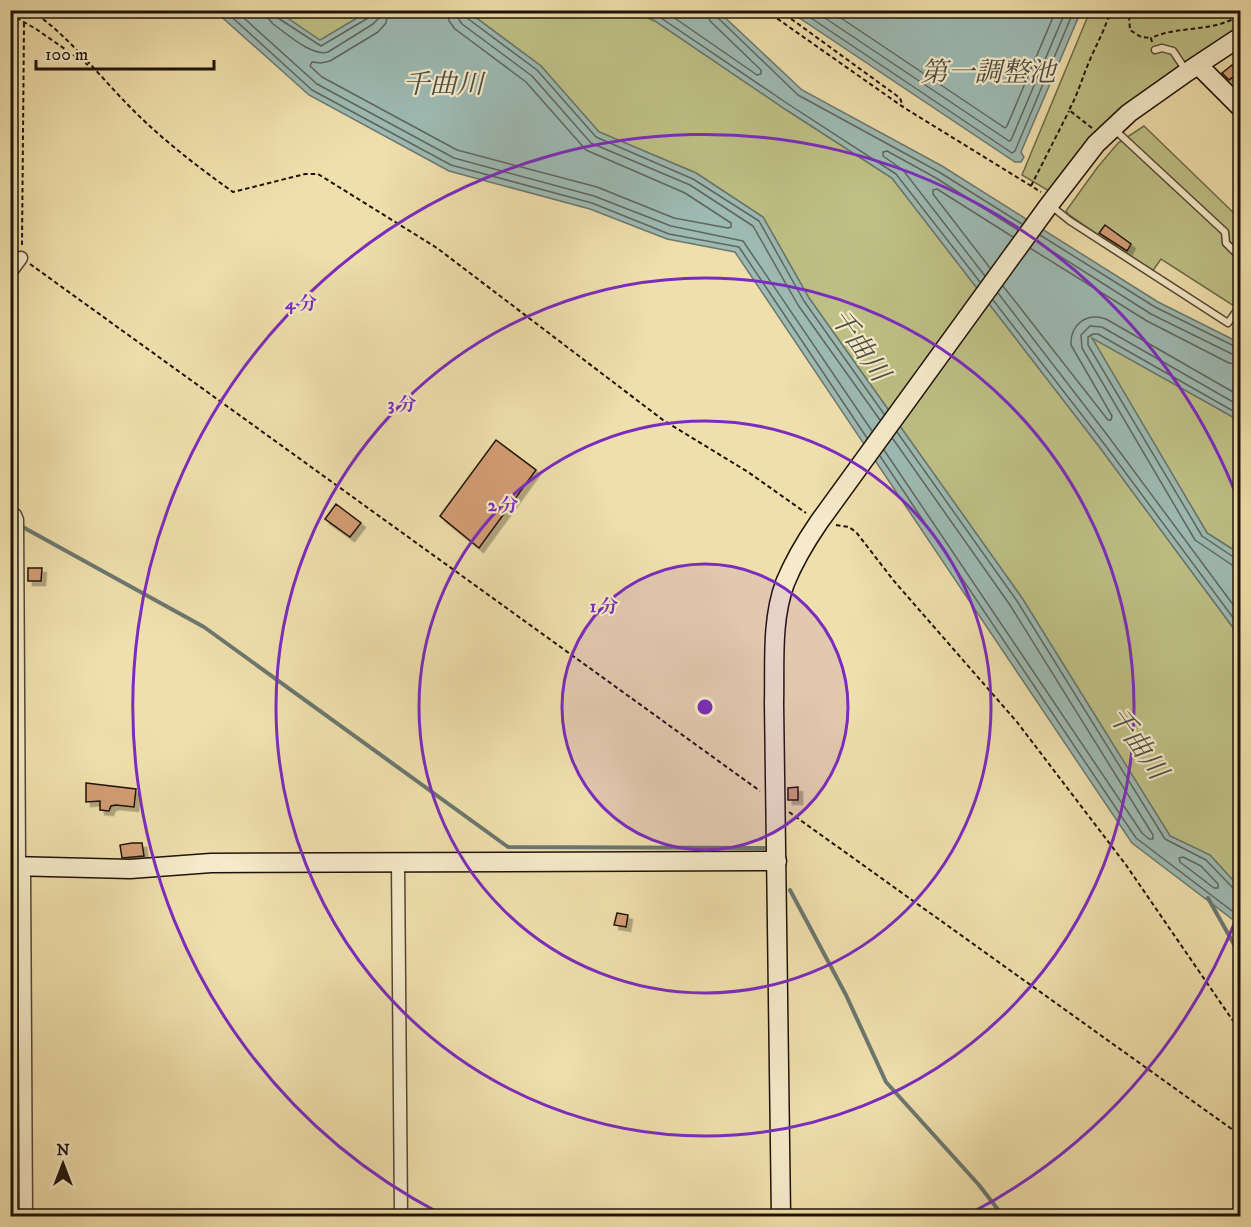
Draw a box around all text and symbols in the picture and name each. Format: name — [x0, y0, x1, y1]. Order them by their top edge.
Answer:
scale bar — [36, 33, 214, 71]
text: 100 m — [45, 44, 88, 66]
water label: 第一調整池 — [921, 56, 1058, 90]
water label: 千曲川 — [403, 68, 486, 102]
text: 4 分 — [284, 293, 317, 315]
water label: 千曲川 — [822, 303, 898, 391]
text: 3 分 — [388, 394, 416, 416]
text: 2 分 — [488, 495, 518, 517]
text: 1 分 — [590, 596, 618, 618]
centre of rings — [695, 697, 715, 717]
water label: 千曲川 — [1100, 701, 1176, 789]
north arrow — [33, 1134, 93, 1194]
text: N — [56, 1140, 70, 1160]

